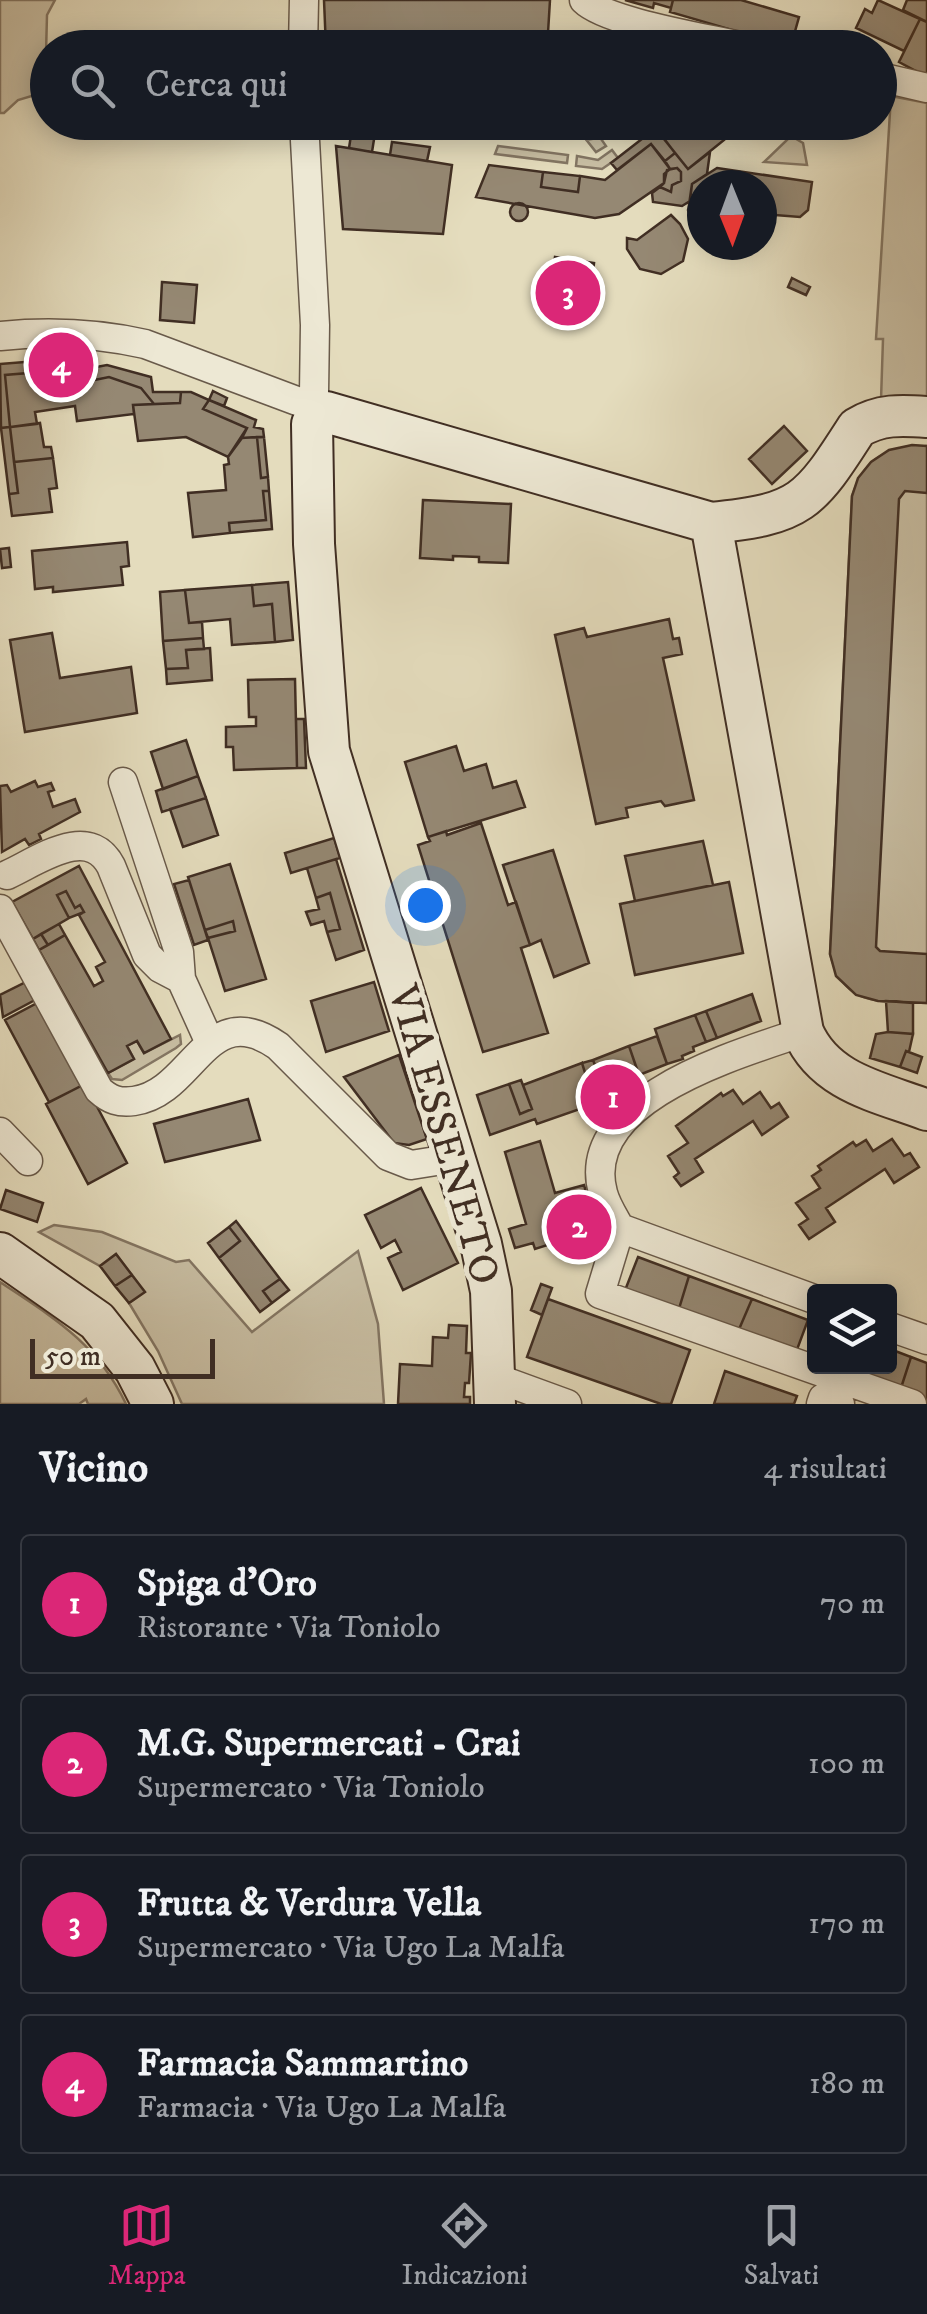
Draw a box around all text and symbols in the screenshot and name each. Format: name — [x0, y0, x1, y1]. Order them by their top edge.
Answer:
search box — [30, 30, 897, 140]
icon: search — [65, 58, 120, 113]
text: Cerca qui — [145, 61, 288, 109]
north arrow — [687, 170, 777, 260]
pin: 3 — [536, 256, 600, 330]
pin: 4 — [28, 328, 94, 402]
your location — [400, 880, 451, 931]
street label: VIA ESSENETO — [375, 978, 511, 1291]
pin: 1 — [580, 1060, 646, 1134]
pin: 2 — [546, 1190, 612, 1264]
map controls — [807, 1284, 897, 1374]
button: layers — [807, 1284, 897, 1374]
scale bar — [30, 1334, 215, 1378]
text: 50 m — [45, 1339, 101, 1374]
text: Vicino — [40, 1443, 148, 1495]
text: 4 risultati — [764, 1449, 887, 1489]
text: Spiga d'Oro — [137, 1560, 317, 1608]
text: 1 — [69, 1584, 80, 1624]
text: 70 m — [820, 1584, 885, 1624]
text: Ristorante · Via Toniolo — [137, 1608, 440, 1648]
text: M.G. Supermercati - Crai — [137, 1720, 520, 1768]
text: 2 — [67, 1744, 82, 1784]
text: 100 m — [808, 1744, 885, 1784]
text: Supermercato · Via Toniolo — [137, 1768, 485, 1808]
text: Frutta & Verdura Vella — [137, 1880, 481, 1928]
text: 3 — [69, 1904, 80, 1944]
text: 170 m — [808, 1904, 885, 1944]
text: Supermercato · Via Ugo La Malfa — [137, 1928, 564, 1968]
text: Farmacia Sammartino — [137, 2040, 468, 2088]
text: 4 — [65, 2064, 84, 2104]
text: 180 m — [809, 2064, 885, 2104]
text: Farmacia · Via Ugo La Malfa — [137, 2088, 506, 2128]
tab: Mappa — [108, 2198, 186, 2293]
tab: Indicazioni — [402, 2198, 528, 2293]
tab: Salvati — [744, 2198, 819, 2293]

